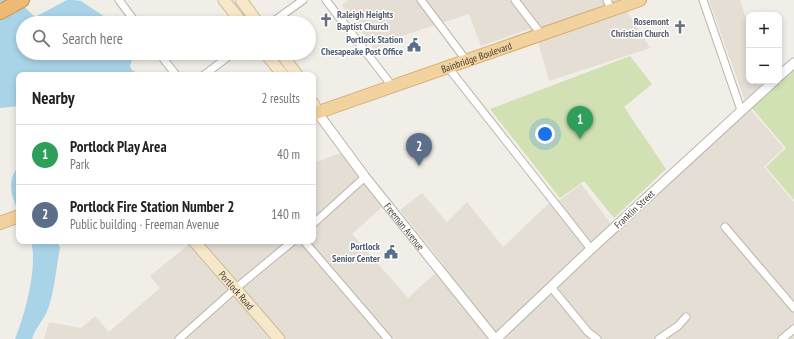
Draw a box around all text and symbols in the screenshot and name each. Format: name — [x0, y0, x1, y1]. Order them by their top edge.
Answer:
place label: Raleigh Heights Baptist Church — [337, 8, 394, 33]
church icon: Raleigh Heights Baptist Church — [318, 12, 334, 28]
map controls — [746, 12, 782, 84]
button: + — [746, 12, 782, 48]
place label: Rosemont Christian Church — [611, 15, 670, 40]
search box — [16, 16, 316, 60]
church icon: Rosemont Christian Church — [672, 19, 688, 35]
icon: search — [30, 27, 52, 49]
text: Search here — [62, 29, 123, 48]
place label: Portlock Station Chesapeake Post Office — [321, 33, 404, 58]
public building icon: Portlock Station Chesapeake Post Office — [406, 37, 422, 53]
street label: Bainbridge Boulevard — [439, 39, 514, 76]
button: − — [746, 48, 782, 84]
text: Nearby — [32, 87, 75, 109]
text: 2 results — [261, 90, 300, 107]
pin: 1 — [567, 106, 593, 139]
your location — [535, 124, 555, 144]
pin: 2 — [406, 133, 432, 166]
text: Portlock Play Area — [70, 137, 167, 156]
text: 1 — [42, 146, 48, 163]
text: 40 m — [277, 146, 300, 163]
text: Park — [70, 156, 89, 173]
street label: Franklin Street — [611, 187, 658, 231]
text: Portlock Fire Station Number 2 — [70, 197, 234, 216]
street label: Freeman Avenue — [381, 200, 427, 253]
text: 2 — [42, 206, 48, 223]
text: 140 m — [271, 206, 300, 223]
text: Public building · Freeman Avenue — [70, 216, 219, 233]
place label: Portlock Senior Center — [332, 240, 381, 265]
public building icon: Portlock Senior Center — [383, 244, 399, 260]
street label: Portlock Road — [216, 268, 257, 313]

